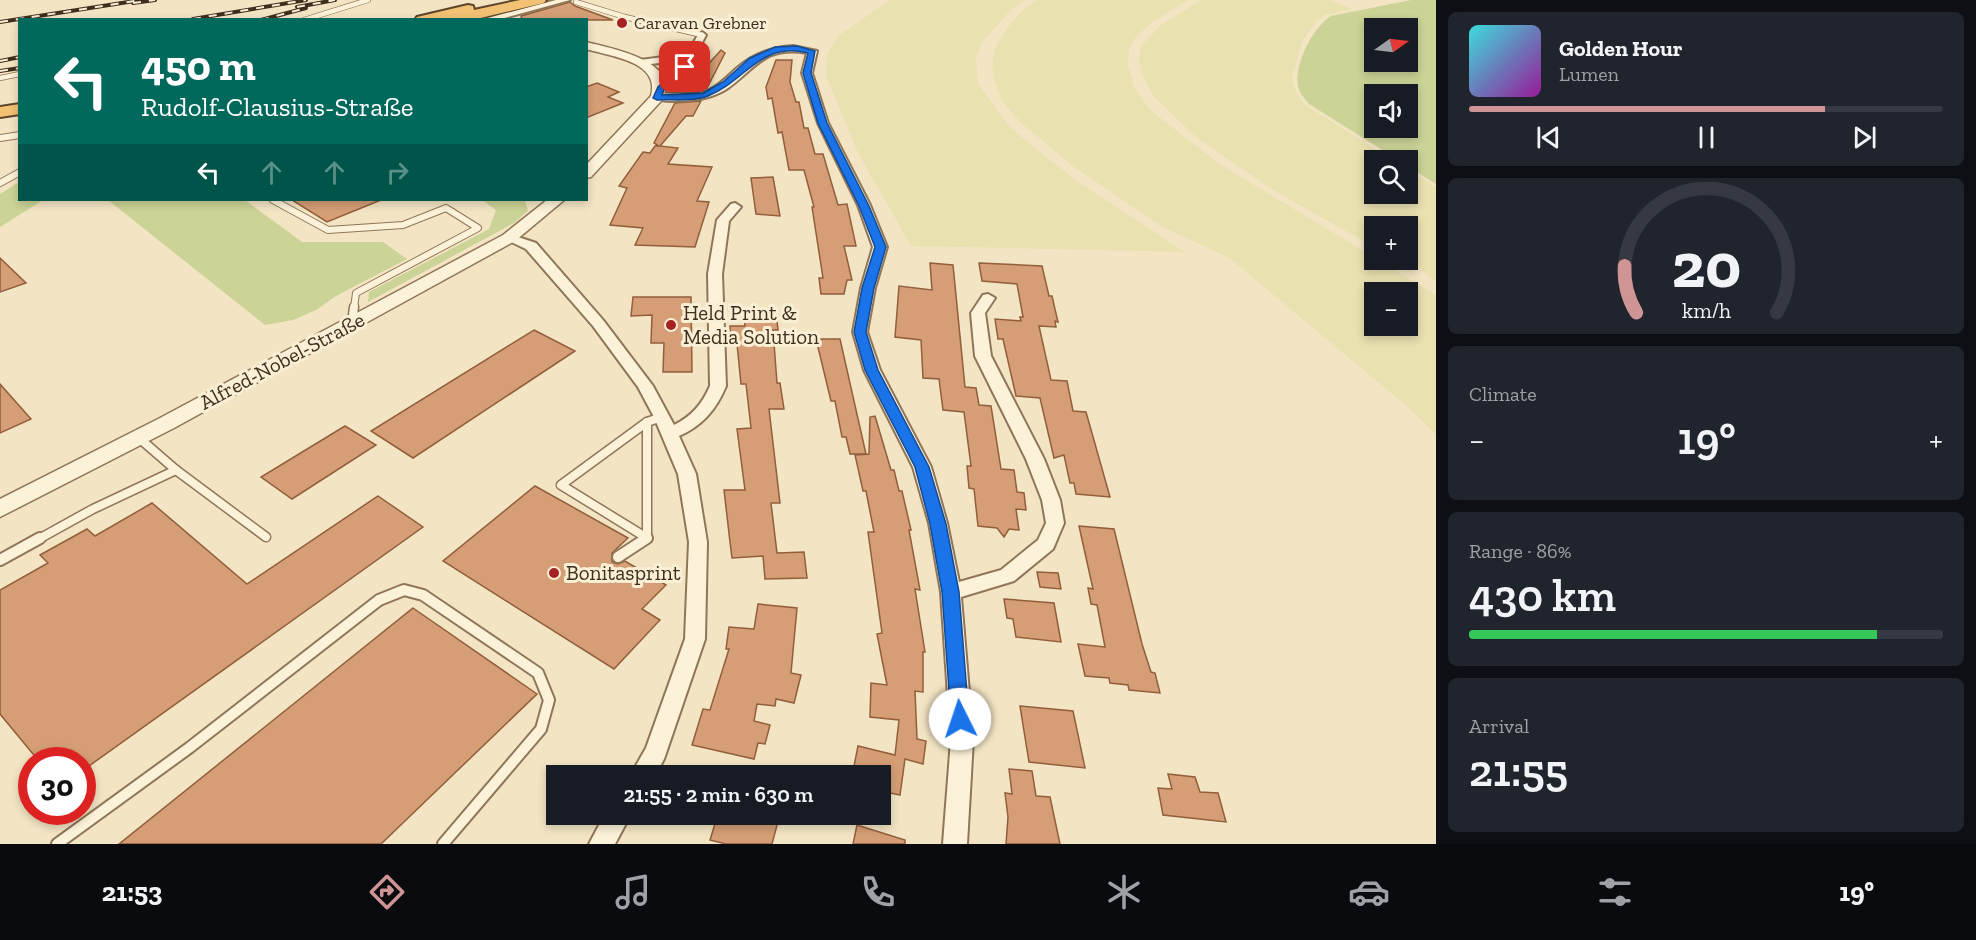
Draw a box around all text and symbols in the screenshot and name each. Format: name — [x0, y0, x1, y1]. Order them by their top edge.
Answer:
place label: Caravan Grebner — [634, 12, 767, 34]
marker: Caravan Grebner — [615, 16, 629, 30]
north arrow — [1364, 18, 1418, 72]
map controls — [1364, 18, 1418, 336]
text: Golden Hour — [1559, 35, 1683, 62]
text: 450 m — [141, 40, 256, 91]
pin — [659, 41, 710, 92]
icon: left — [42, 42, 120, 120]
icon: arrive — [668, 50, 701, 83]
text: Lumen — [1559, 62, 1619, 86]
button: sound — [1364, 84, 1418, 138]
text: Rudolf-Clausius-Straße — [141, 91, 414, 123]
icon: previous — [1532, 121, 1565, 154]
icon: pause — [1690, 121, 1723, 154]
icon: next — [1848, 121, 1881, 154]
button: search — [1364, 150, 1418, 204]
icon: left — [192, 156, 225, 189]
icon: ahead — [255, 156, 288, 189]
icon: ahead — [318, 156, 351, 189]
icon: right — [381, 156, 414, 189]
button: + — [1364, 216, 1418, 270]
text: 20 — [1671, 228, 1741, 303]
button: − — [1364, 282, 1418, 336]
text: km/h — [1682, 298, 1730, 323]
place label: Held Print & Media Solution — [683, 300, 819, 349]
street label: Alfred-Nobel-Straße — [195, 306, 369, 415]
marker: Held Print & Media Solution — [664, 318, 678, 332]
text: Climate — [1469, 382, 1537, 406]
text: 19° — [1678, 412, 1736, 466]
text: − — [1469, 420, 1484, 459]
text: + — [1929, 420, 1943, 459]
text: Range · 86% — [1469, 539, 1571, 563]
place label: Bonitasprint — [566, 560, 681, 585]
marker: Bonitasprint — [547, 566, 561, 580]
text: 430 km — [1469, 569, 1616, 623]
position arrow — [928, 687, 992, 751]
text: Arrival — [1469, 714, 1529, 738]
text: 21:55 — [1469, 744, 1568, 798]
speed limit sign: 30 — [18, 747, 96, 825]
text: 21:55 · 2 min · 630 m — [623, 781, 814, 808]
icon: directions — [366, 871, 408, 913]
icon: music — [612, 871, 654, 913]
icon: phone — [857, 871, 899, 913]
icon: climate — [1103, 871, 1145, 913]
icon: car — [1348, 871, 1390, 913]
icon: filters — [1594, 871, 1636, 913]
text: 21:53 — [102, 876, 162, 908]
text: 19° — [1839, 876, 1874, 908]

